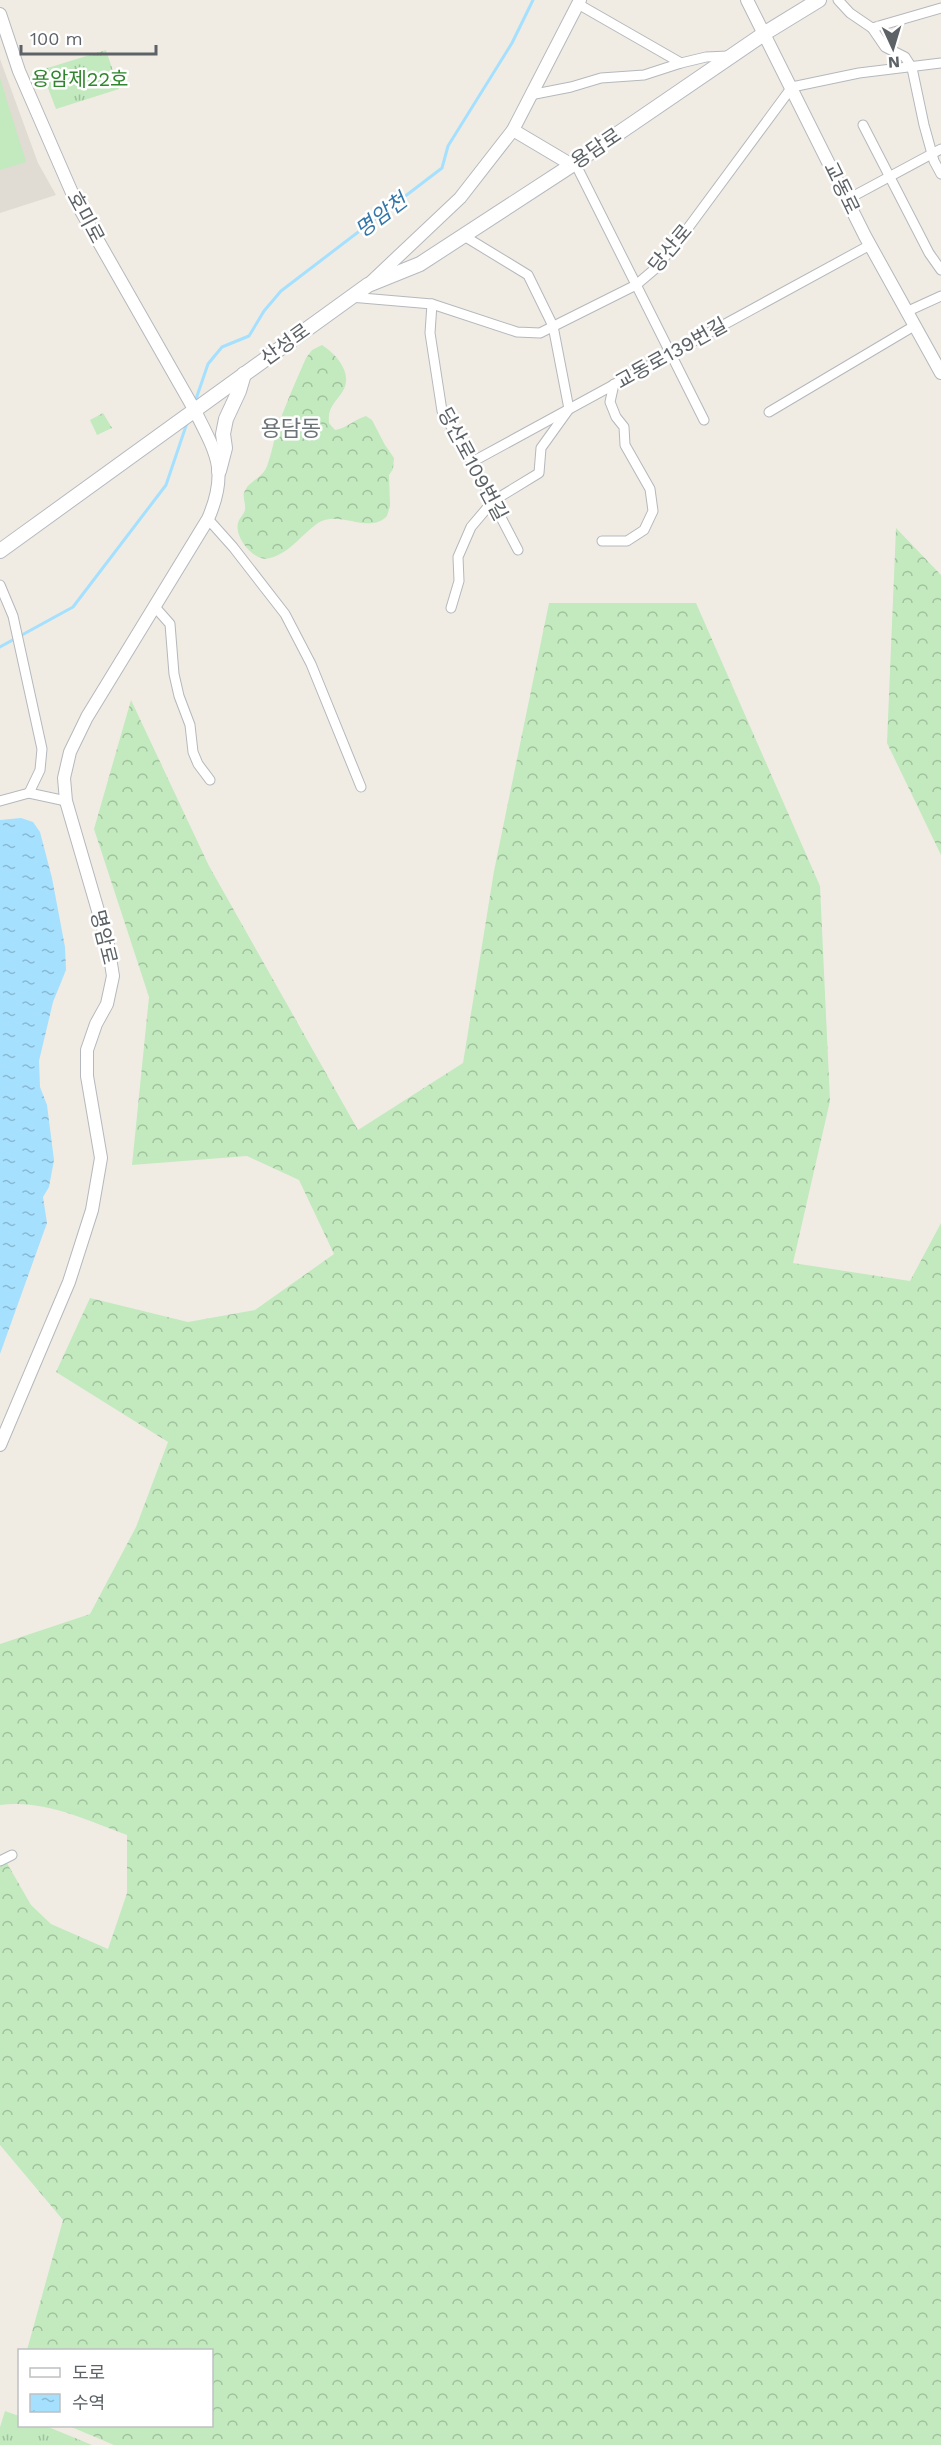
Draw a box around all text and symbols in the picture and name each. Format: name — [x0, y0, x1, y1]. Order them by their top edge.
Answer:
scale bar — [21, 18, 156, 56]
north arrow — [863, 18, 923, 78]
text: 100 m — [30, 28, 83, 49]
text: N — [887, 53, 901, 72]
park label: 용암제22호 — [32, 67, 128, 91]
street label: 용담로 — [566, 123, 626, 173]
street label: 교동로 — [819, 158, 865, 218]
water label: 명암천 — [350, 186, 414, 242]
street label: 호미로 — [62, 187, 110, 247]
street label: 당산로 — [643, 219, 697, 277]
street label: 교동로139번길 — [611, 312, 731, 394]
street label: 산성로 — [256, 318, 314, 370]
street label: 당산로109번길 — [433, 403, 513, 525]
district label: 용담동 — [261, 416, 321, 441]
street label: 명암로 — [86, 907, 122, 967]
legend — [18, 2349, 213, 2427]
text: 도로 — [72, 2362, 105, 2383]
text: 수역 — [72, 2392, 105, 2413]

